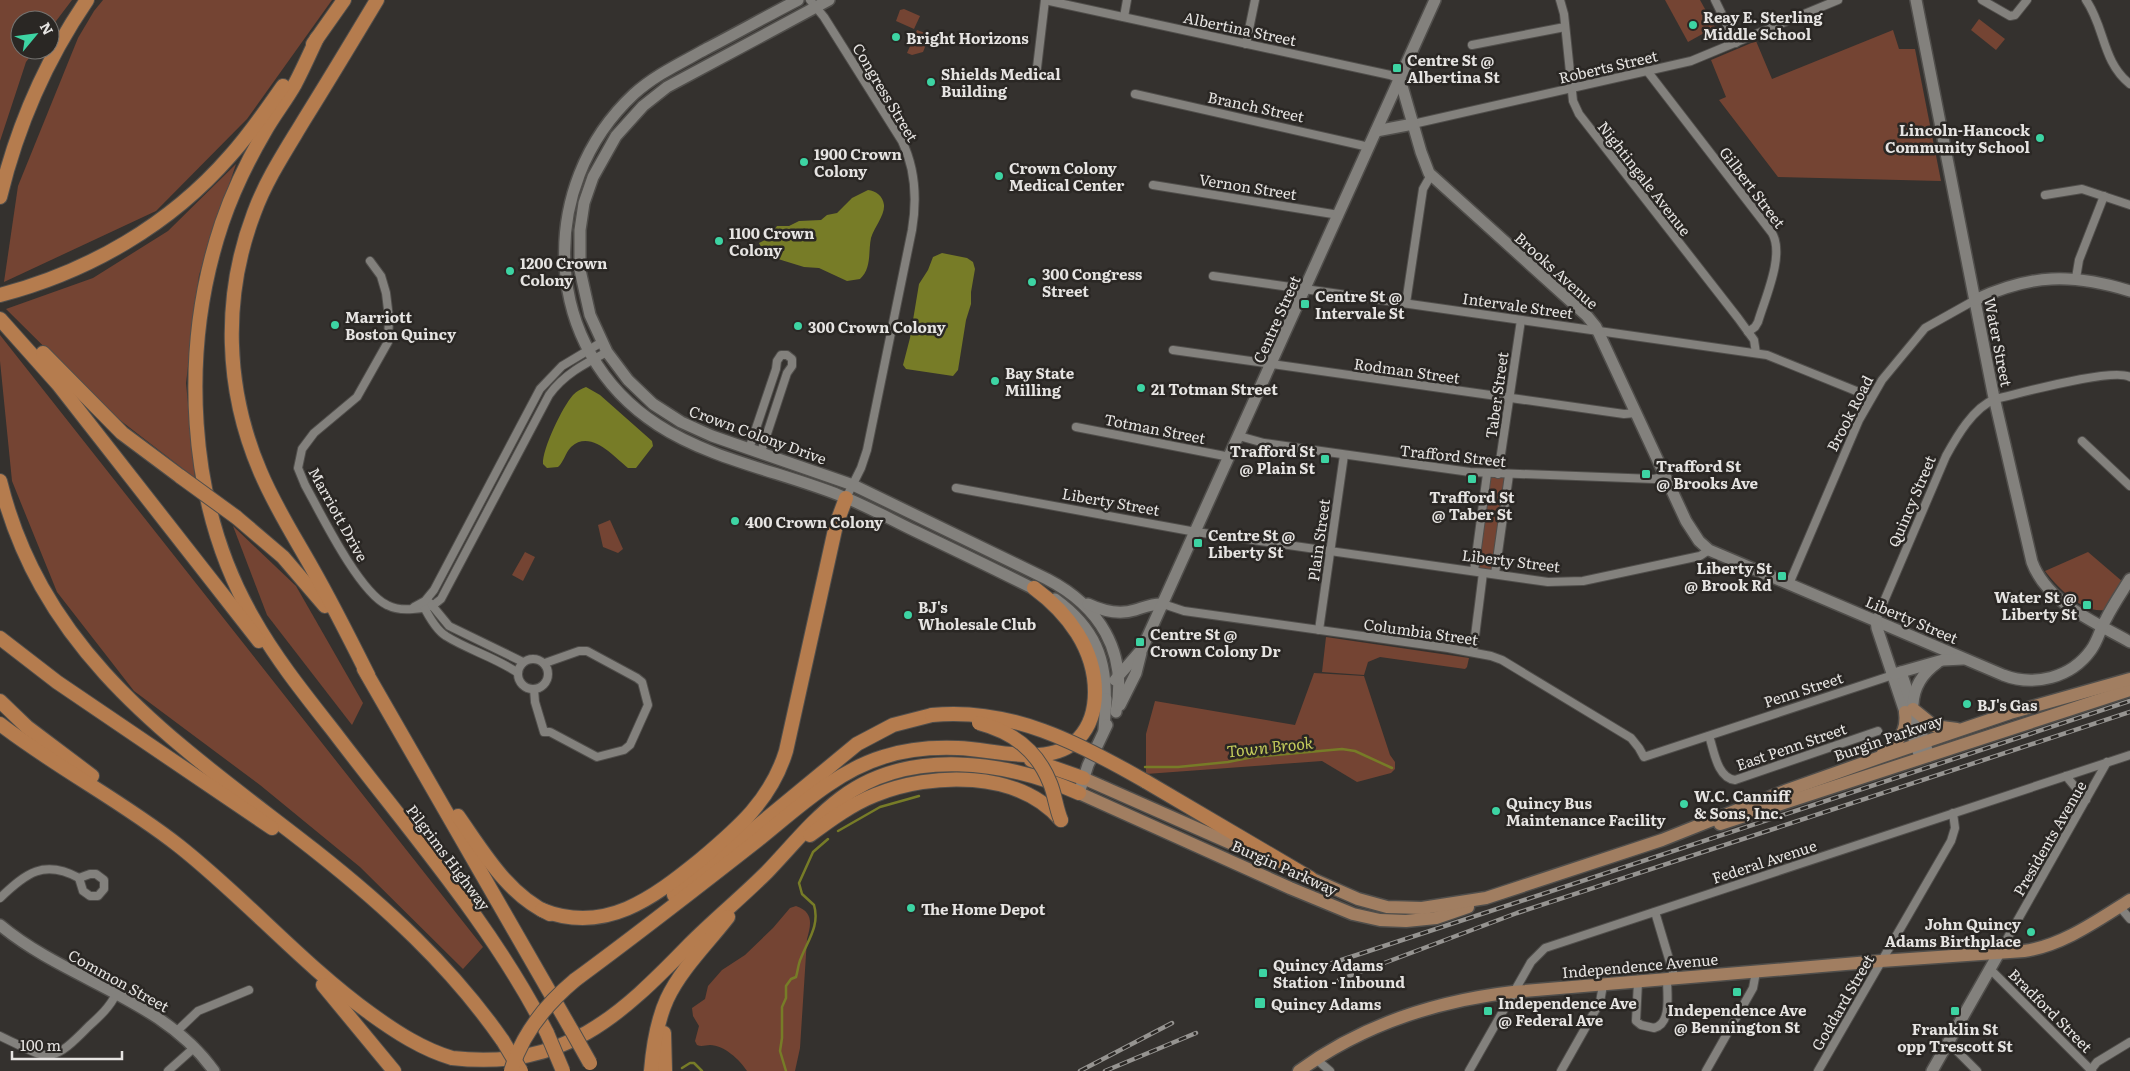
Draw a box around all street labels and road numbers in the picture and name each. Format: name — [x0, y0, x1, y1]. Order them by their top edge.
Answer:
street label: Albertina Street — [1181, 5, 1299, 51]
street label: Congress Street — [847, 38, 925, 146]
street label: Roberts Street — [1556, 43, 1660, 89]
street label: Branch Street — [1206, 85, 1306, 127]
street label: Nightingale Avenue — [1593, 116, 1697, 241]
street label: Gilbert Street — [1715, 141, 1791, 233]
street label: Vernon Street — [1197, 167, 1299, 205]
street label: Brooks Avenue — [1510, 226, 1604, 314]
street label: Centre Street — [1246, 271, 1306, 367]
street label: Intervale Street — [1461, 286, 1575, 324]
street label: Water Street — [1979, 295, 2019, 389]
street label: Taber Street — [1479, 350, 1513, 440]
street label: Rodman Street — [1353, 351, 1461, 389]
street label: Brook Road — [1820, 371, 1878, 455]
street label: Crown Colony Drive — [686, 398, 830, 470]
street label: Totman Street — [1102, 407, 1208, 449]
street label: Trafford Street — [1398, 438, 1508, 472]
street label: Quincy Street — [1881, 451, 1941, 551]
street label: Marriott Drive — [303, 463, 375, 566]
street label: Liberty Street — [1060, 481, 1162, 521]
street label: Plain Street — [1301, 497, 1335, 583]
street label: Liberty Street — [1461, 543, 1561, 577]
street label: Liberty Street — [1862, 589, 1962, 649]
street label: Columbia Street — [1362, 612, 1480, 650]
street label: Penn Street — [1760, 665, 1846, 713]
street label: Burgin Parkway — [1830, 707, 1946, 766]
street label: East Penn Street — [1733, 716, 1849, 776]
street label: Presidents Avenue — [2007, 776, 2091, 900]
street label: Pilgrims Highway — [401, 799, 497, 915]
street label: Burgin Parkway — [1228, 833, 1342, 901]
street label: Federal Avenue — [1709, 833, 1820, 889]
street label: Common Street — [64, 943, 174, 1017]
street label: Independence Avenue — [1561, 947, 1719, 983]
street label: Goddard Street — [1805, 949, 1879, 1055]
street label: Bradford Street — [2004, 963, 2098, 1057]

